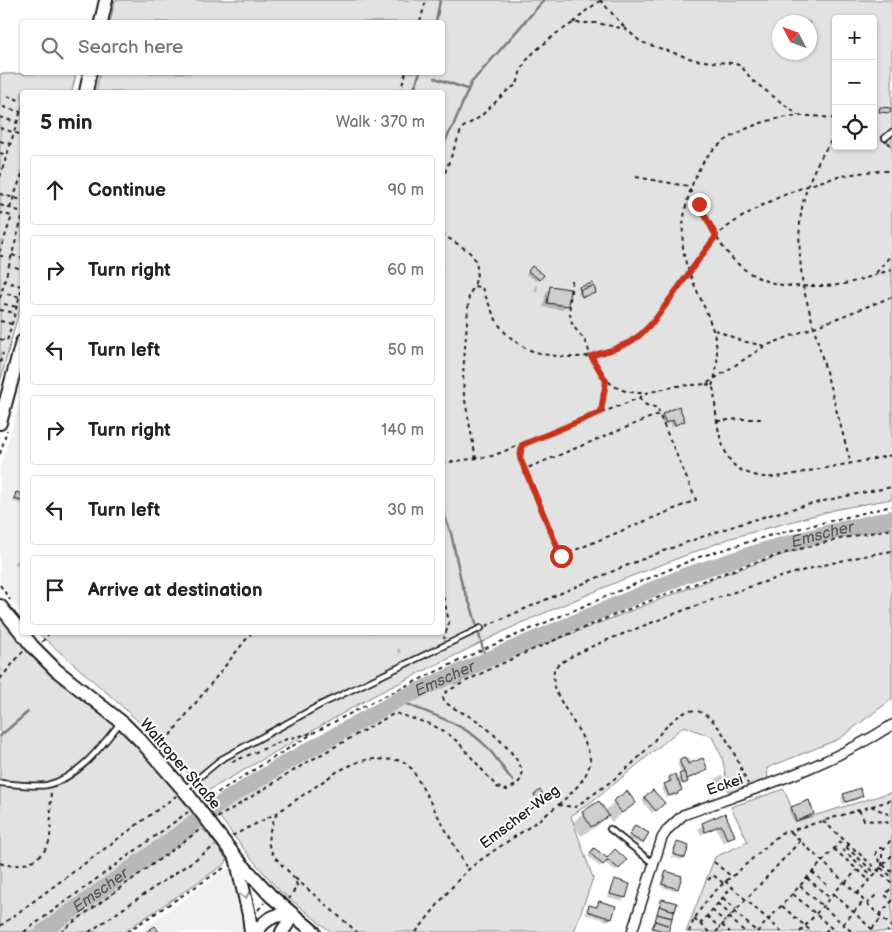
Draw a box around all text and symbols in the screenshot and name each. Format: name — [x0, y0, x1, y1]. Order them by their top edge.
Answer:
north arrow — [772, 15, 817, 60]
map controls — [832, 15, 877, 150]
button: + — [832, 15, 877, 60]
search box — [20, 20, 445, 75]
icon: search — [38, 34, 66, 62]
text: Search here — [78, 36, 183, 59]
button: − — [832, 60, 877, 105]
button: locate — [832, 105, 877, 150]
text: 5 min — [40, 110, 93, 135]
text: Walk · 370 m — [336, 113, 425, 132]
icon: ahead — [41, 176, 69, 204]
text: Continue — [88, 179, 166, 202]
text: 90 m — [388, 181, 424, 200]
route end — [688, 193, 711, 216]
icon: right — [41, 256, 69, 284]
text: Turn right — [88, 259, 171, 282]
text: 60 m — [387, 261, 424, 280]
icon: left — [41, 336, 69, 364]
text: Turn left — [88, 339, 160, 362]
text: 50 m — [388, 341, 424, 360]
icon: right — [41, 416, 69, 444]
text: Turn right — [88, 419, 171, 442]
text: 140 m — [381, 421, 424, 440]
icon: left — [41, 496, 69, 524]
text: Turn left — [88, 499, 160, 522]
text: 30 m — [387, 501, 424, 520]
water label: Emscher — [789, 517, 857, 552]
route start — [550, 545, 573, 568]
icon: arrive — [41, 576, 69, 604]
text: Arrive at destination — [88, 579, 263, 602]
water label: Emscher — [412, 656, 479, 701]
street label: Waltroper Straße — [135, 715, 225, 813]
street label: Eckei — [704, 770, 746, 800]
street label: Emscher-Weg — [476, 781, 564, 853]
water label: Emscher — [69, 863, 133, 917]
one-way arrow — [239, 891, 250, 900]

